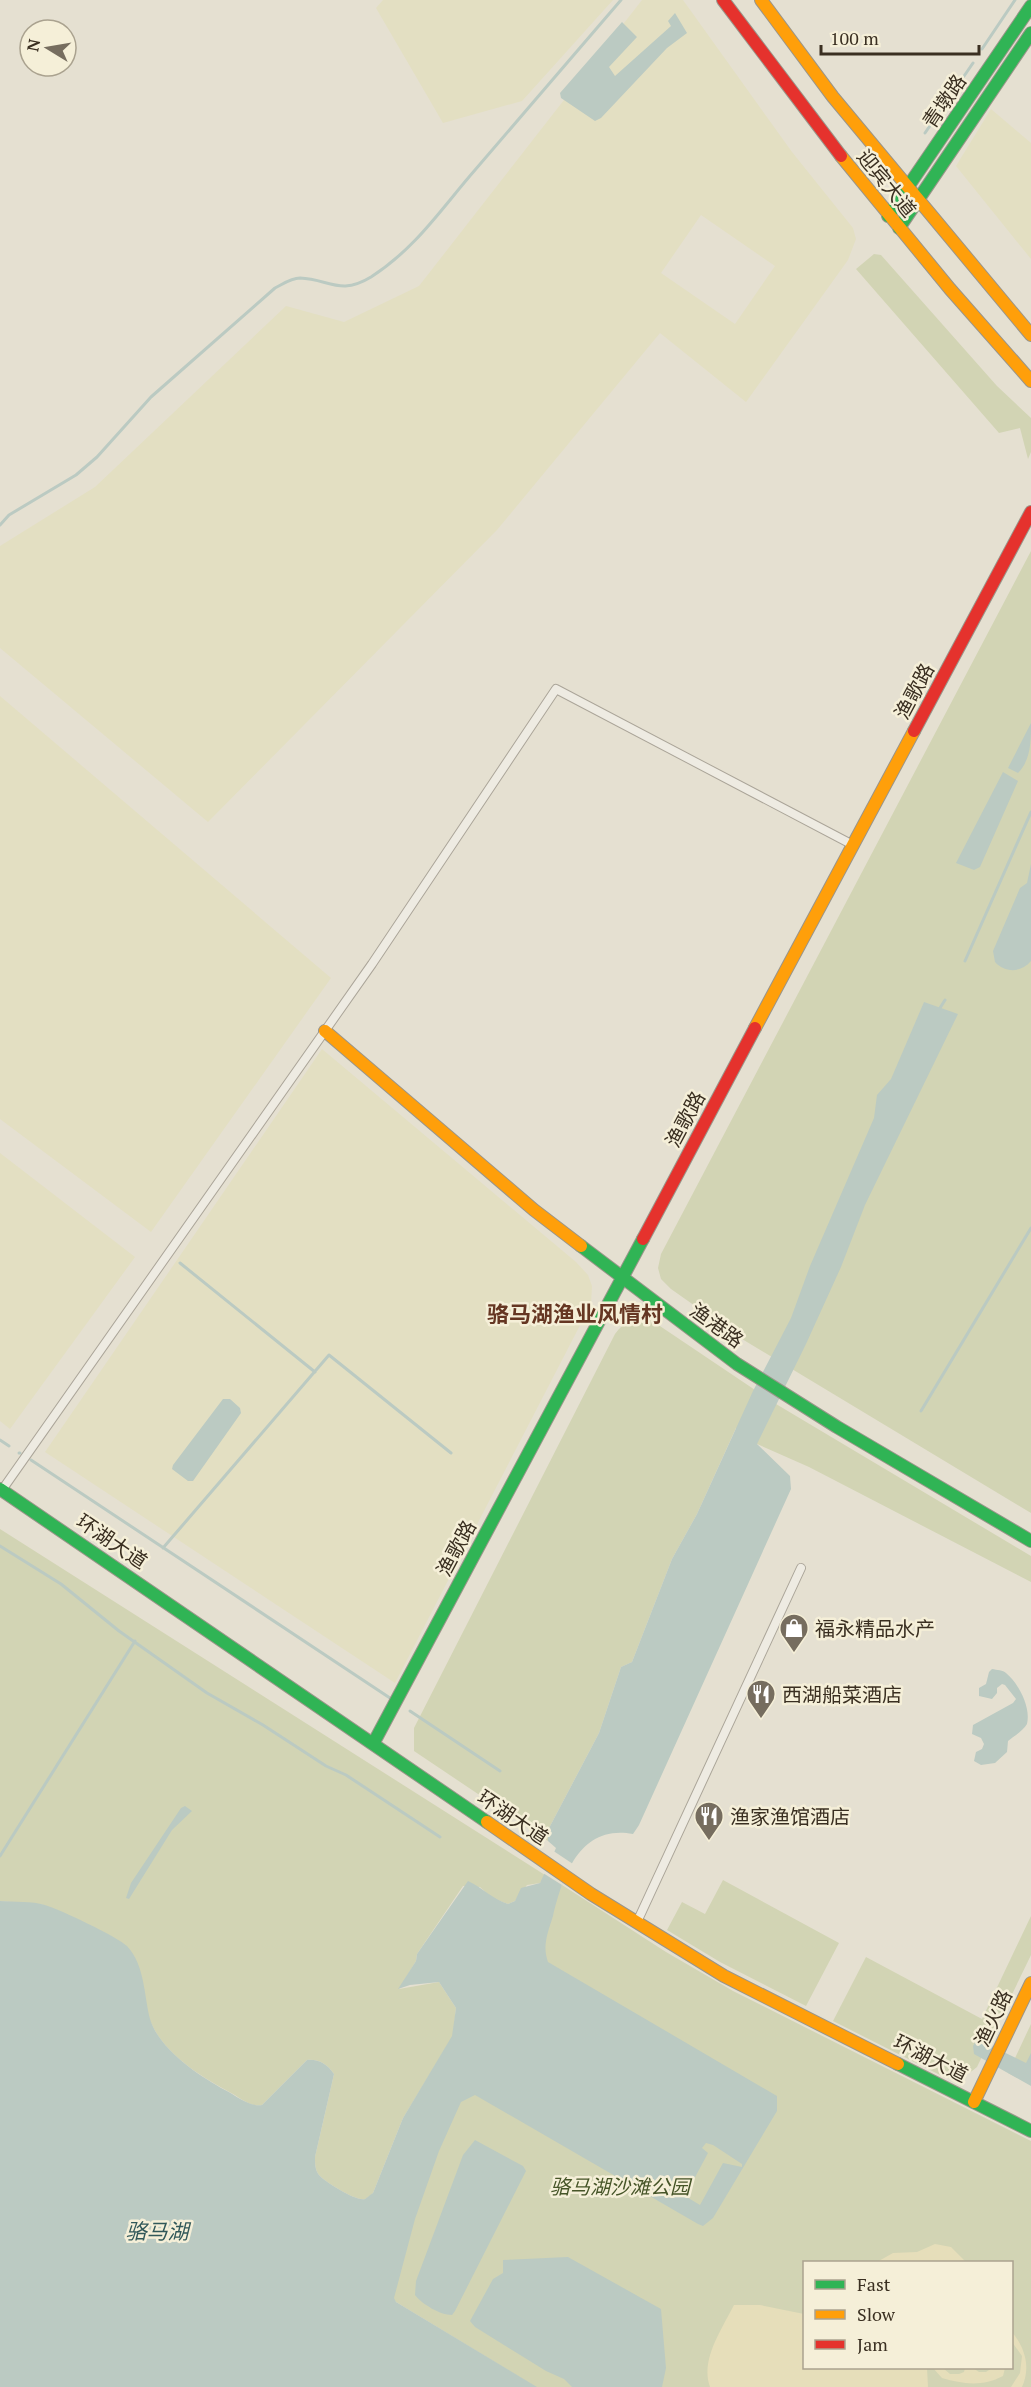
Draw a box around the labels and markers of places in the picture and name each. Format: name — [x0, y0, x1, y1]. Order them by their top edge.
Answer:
shop icon: 福永精品水产 — [778, 1612, 810, 1654]
place label: 福永精品水产 — [815, 1615, 935, 1642]
restaurant icon: 西湖船菜酒店 — [745, 1678, 777, 1720]
place label: 西湖船菜酒店 — [782, 1681, 902, 1708]
restaurant icon: 渔家渔馆酒店 — [693, 1800, 725, 1842]
place label: 渔家渔馆酒店 — [730, 1803, 850, 1830]

